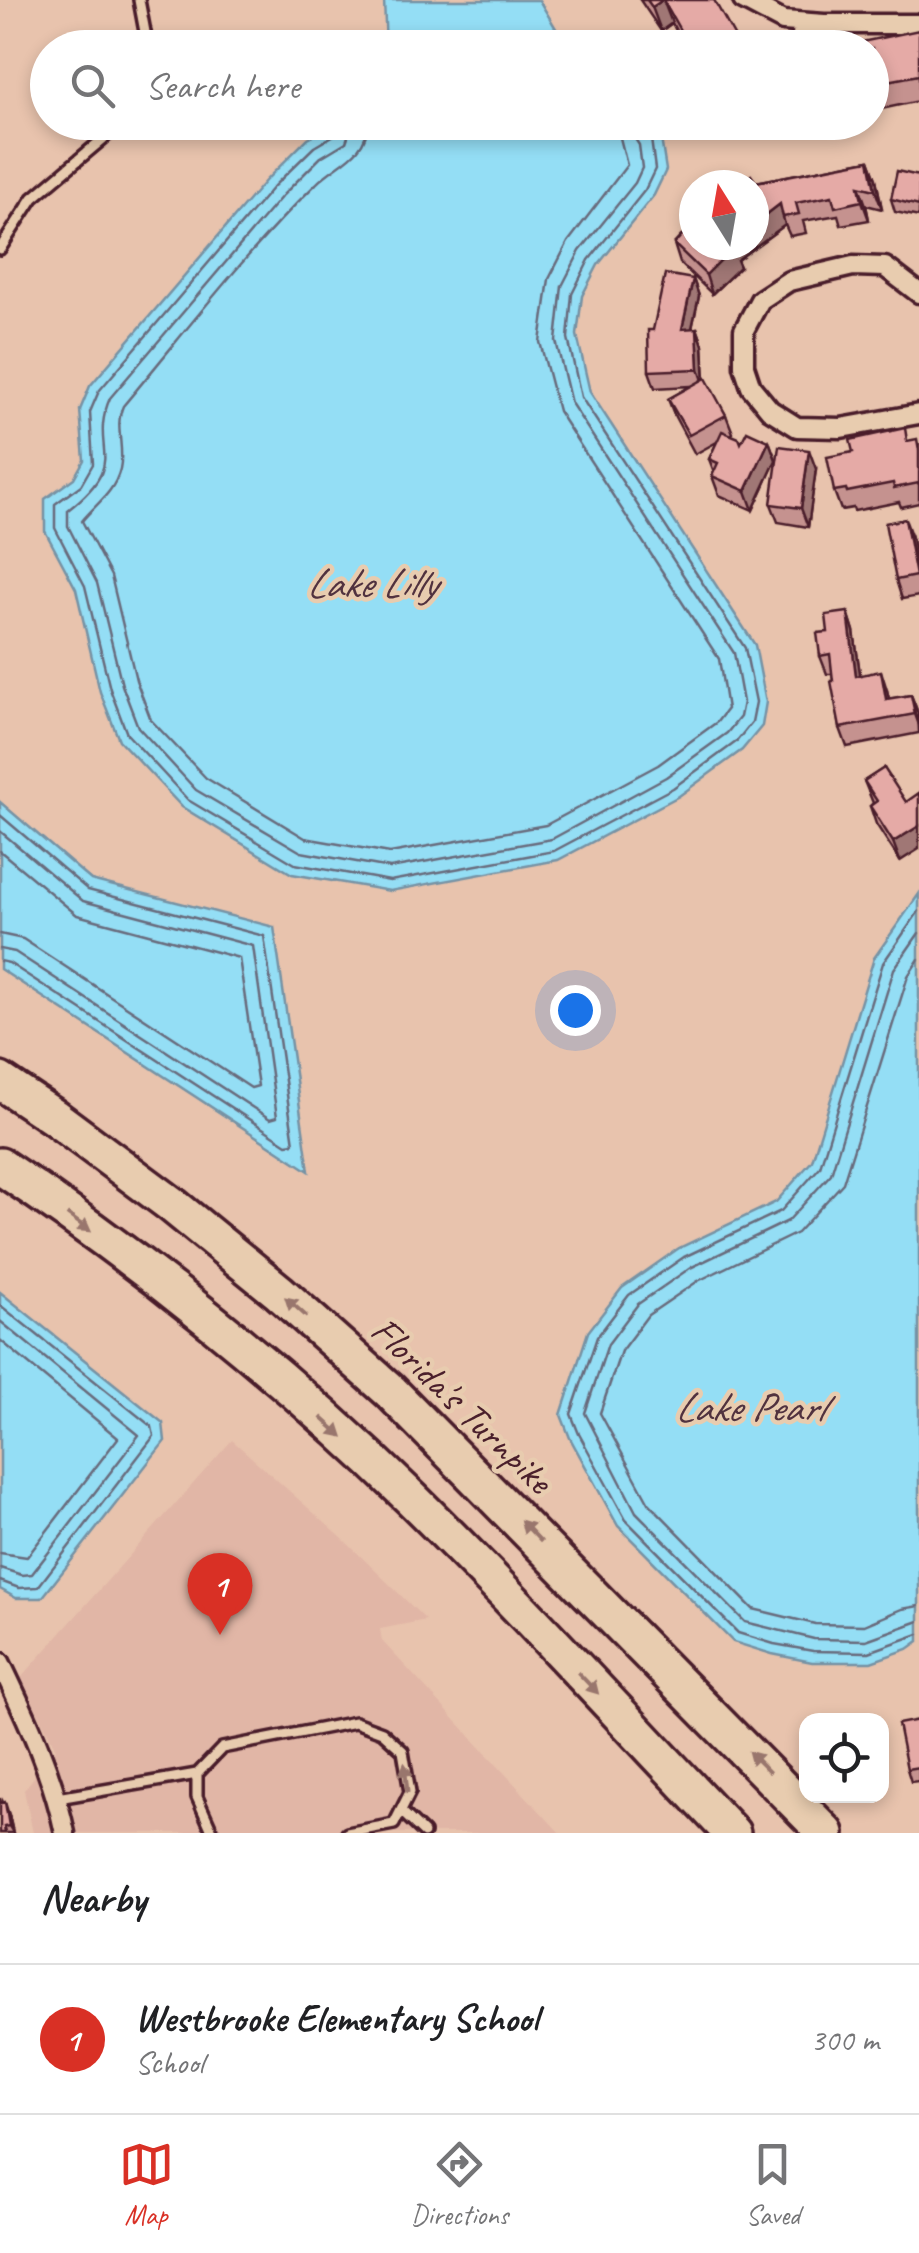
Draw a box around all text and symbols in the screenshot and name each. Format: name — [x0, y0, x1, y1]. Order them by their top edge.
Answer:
search box — [30, 30, 889, 140]
icon: search — [65, 58, 120, 113]
text: Search here — [145, 62, 300, 109]
north arrow — [679, 170, 769, 260]
water label: Lake Lilly — [306, 557, 443, 610]
your location — [550, 985, 601, 1036]
one-way arrow — [66, 1213, 92, 1232]
one-way arrow — [284, 1296, 308, 1319]
street label: Florida's Turnpike — [360, 1306, 566, 1506]
water label: Lake Pearl — [675, 1381, 836, 1434]
one-way arrow — [320, 1415, 344, 1438]
one-way arrow — [520, 1520, 543, 1544]
pin: 1 — [188, 1552, 252, 1635]
one-way arrow — [576, 1671, 599, 1695]
map controls — [799, 1713, 889, 1803]
button: locate — [799, 1713, 889, 1803]
one-way arrow — [748, 1751, 772, 1775]
one-way arrow — [398, 1762, 414, 1793]
text: Nearby — [40, 1872, 146, 1925]
text: Westbrooke Elementary School — [135, 1995, 538, 2042]
text: 1 — [65, 2019, 80, 2060]
text: 300 m — [810, 2019, 879, 2060]
text: School — [135, 2042, 204, 2083]
tab: Map — [119, 2137, 174, 2232]
tab: Directions — [411, 2137, 508, 2232]
tab: Saved — [745, 2137, 800, 2232]

